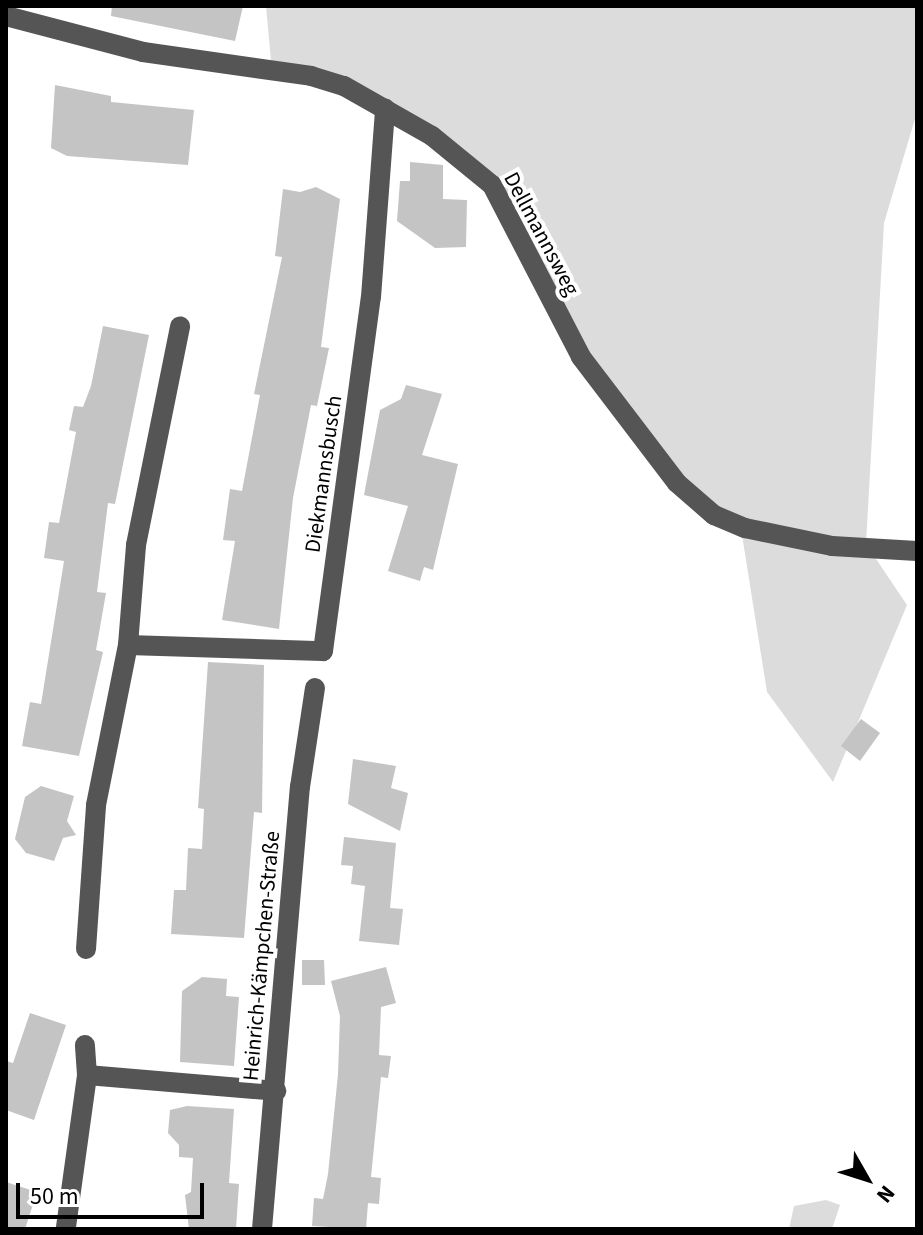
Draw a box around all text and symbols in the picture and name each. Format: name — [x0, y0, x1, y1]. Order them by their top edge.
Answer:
street label: Dellmannsweg — [497, 168, 585, 300]
street label: Diekmannsbusch — [300, 394, 348, 554]
street label: Heinrich-Kämpchen-Straße — [238, 830, 286, 1082]
north arrow — [827, 1139, 907, 1219]
scale bar — [20, 1167, 208, 1217]
text: N — [869, 1178, 903, 1210]
text: 50 m — [30, 1179, 79, 1214]

